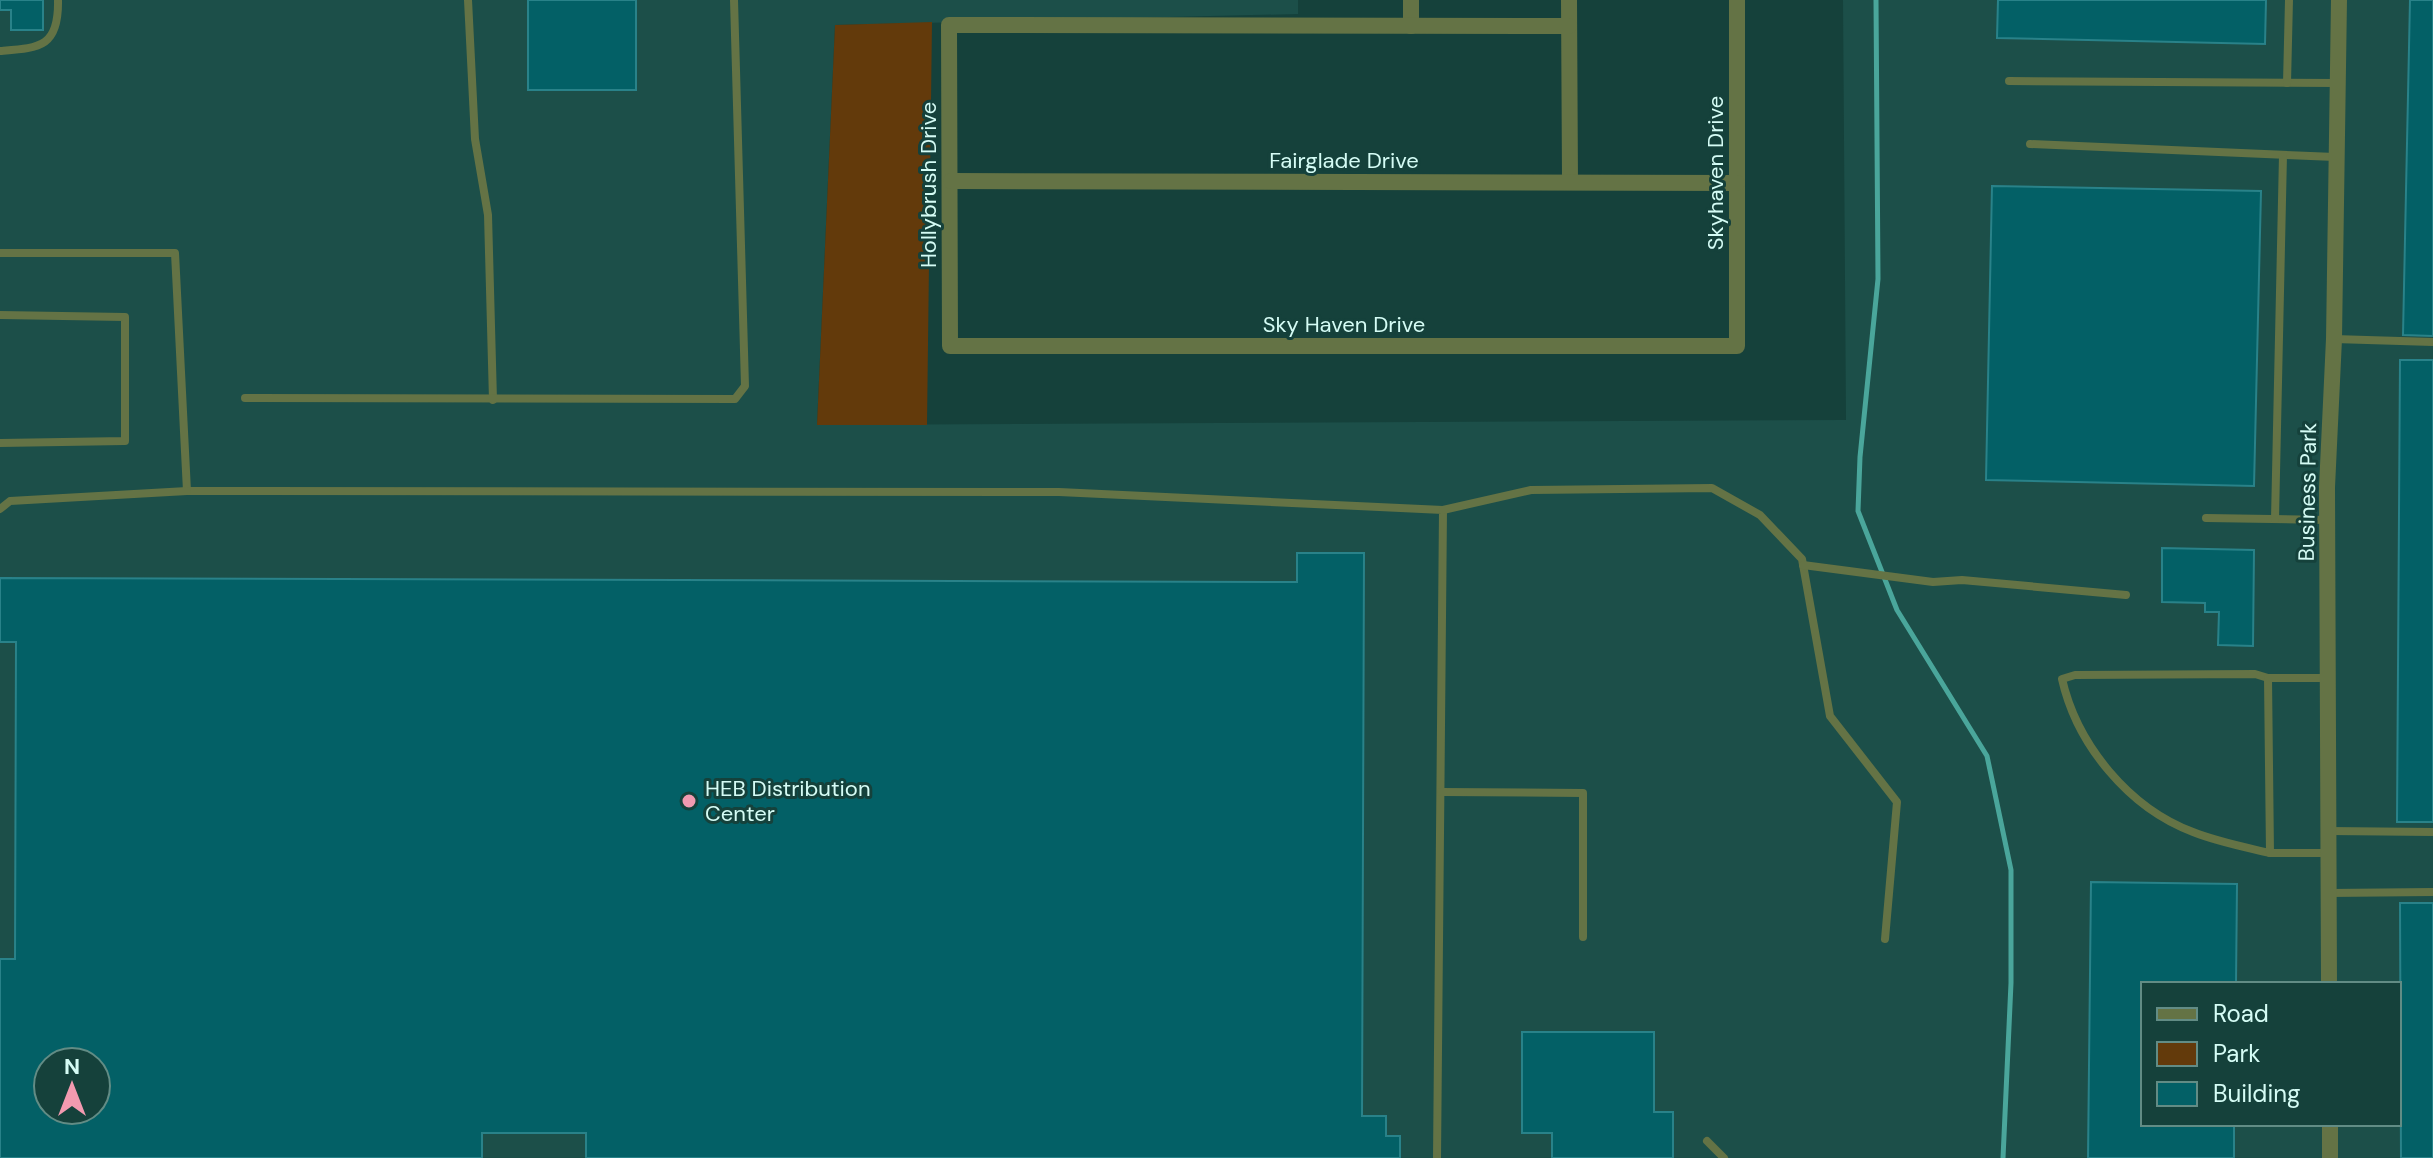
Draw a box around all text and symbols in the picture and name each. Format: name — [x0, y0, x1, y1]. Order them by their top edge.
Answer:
street label: Skyhaven Drive — [1701, 96, 1730, 250]
street label: Hollybrush Drive — [914, 102, 943, 268]
street label: Fairglade Drive — [1269, 146, 1419, 175]
street label: Sky Haven Drive — [1263, 310, 1425, 339]
street label: Business Park — [2292, 422, 2323, 562]
place label: HEB Distribution Center — [705, 774, 871, 828]
marker: HEB Distribution Center — [680, 792, 698, 810]
legend — [2141, 982, 2401, 1126]
text: Road — [2213, 998, 2269, 1029]
text: Park — [2213, 1038, 2260, 1069]
north arrow — [32, 1046, 112, 1126]
text: N — [64, 1052, 80, 1081]
text: Building — [2213, 1078, 2300, 1109]

